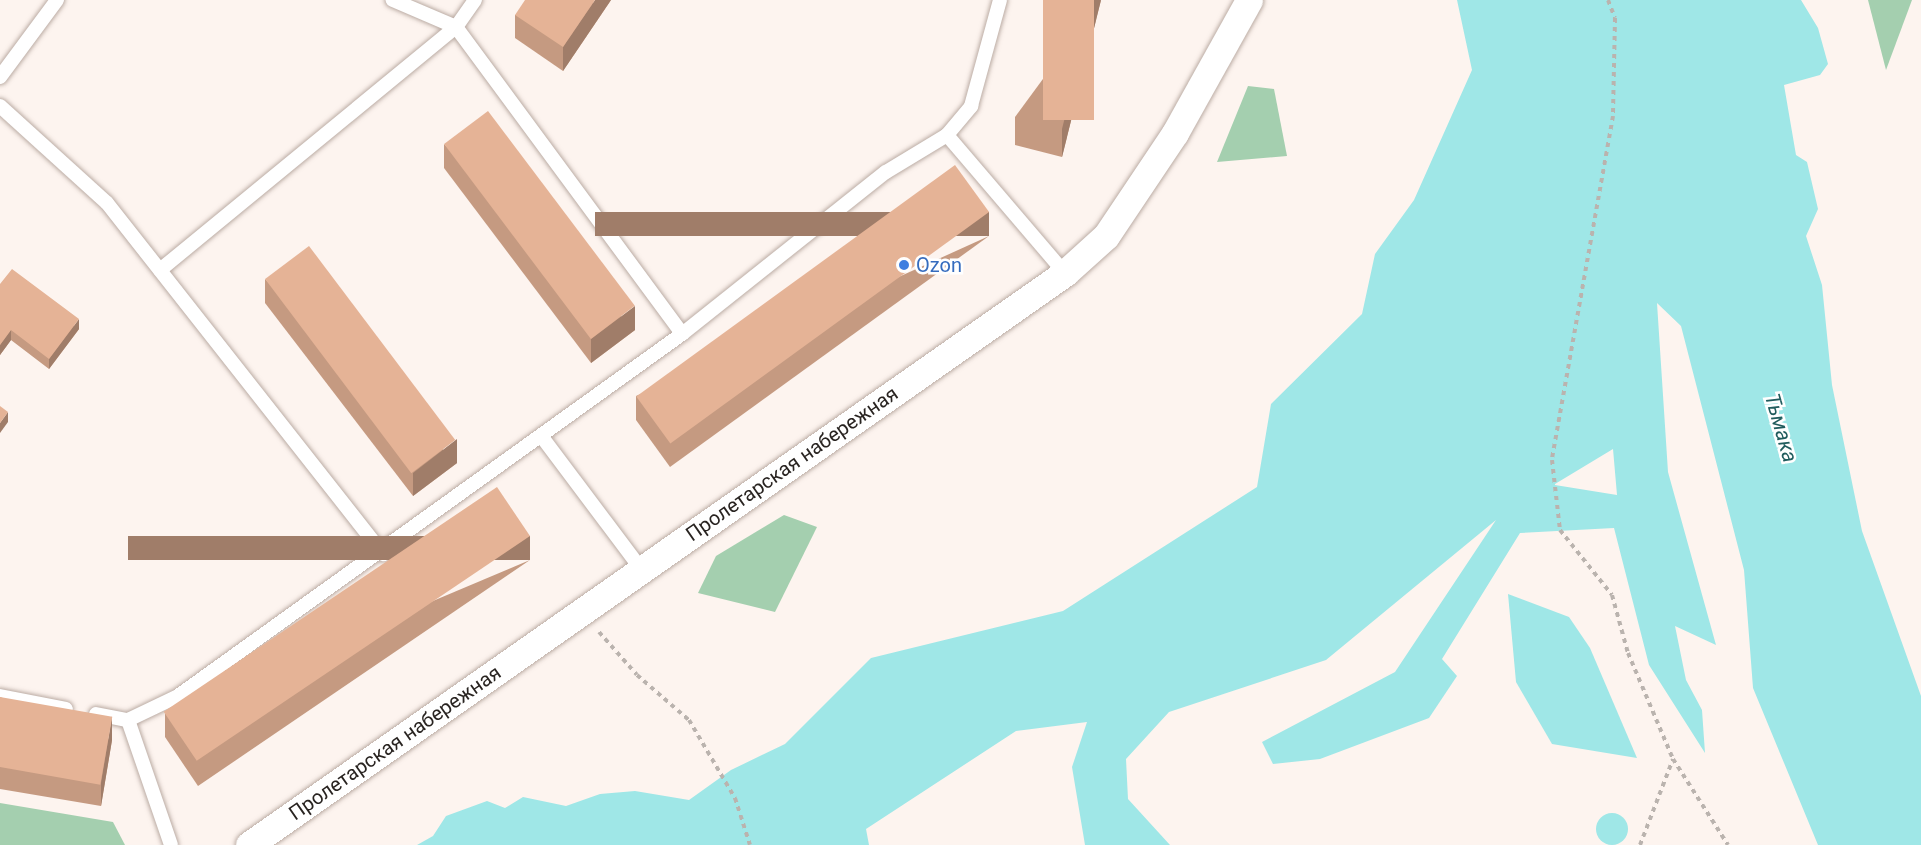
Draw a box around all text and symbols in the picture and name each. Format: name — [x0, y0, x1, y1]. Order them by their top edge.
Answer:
place label: Ozon — [916, 253, 962, 277]
marker: Ozon — [897, 258, 911, 272]
street label: Пролетарская набережная — [681, 382, 903, 546]
water label: Тьмака — [1759, 391, 1803, 465]
street label: Пролетарская набережная — [284, 661, 506, 825]

